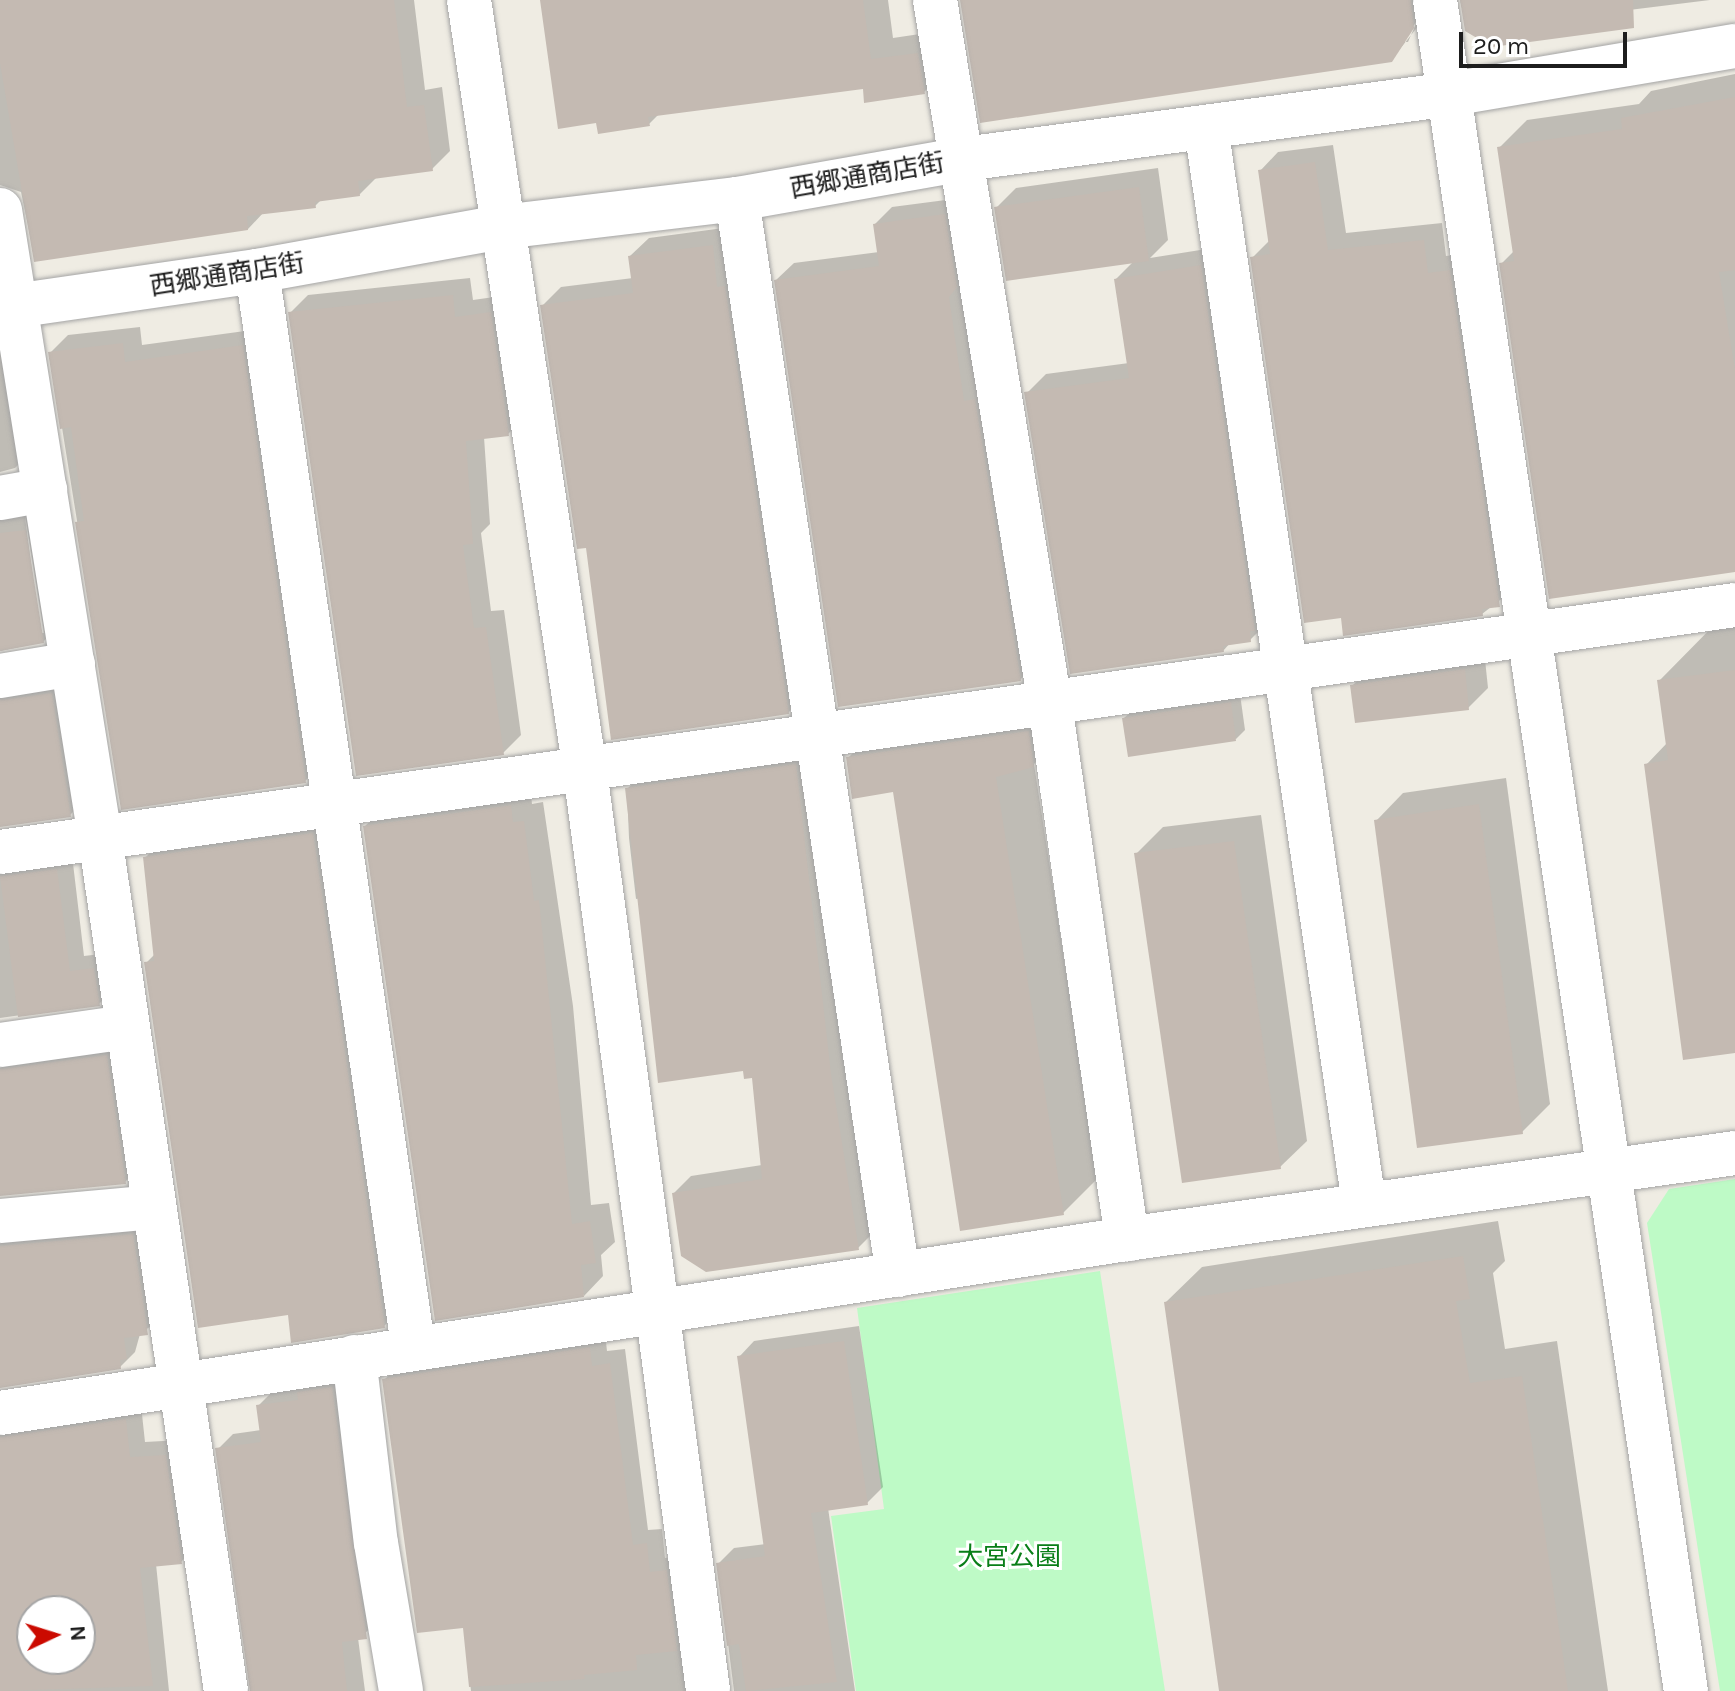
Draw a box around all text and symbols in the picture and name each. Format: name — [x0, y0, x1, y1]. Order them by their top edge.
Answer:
scale bar — [1463, 16, 1631, 66]
text: 20 m — [1473, 32, 1529, 60]
street label: 西郷通商店街 — [787, 147, 947, 205]
street label: 西郷通商店街 — [148, 247, 306, 303]
park label: 大宮公園 — [957, 1541, 1061, 1573]
north arrow — [16, 1595, 96, 1675]
text: N — [64, 1625, 91, 1642]

